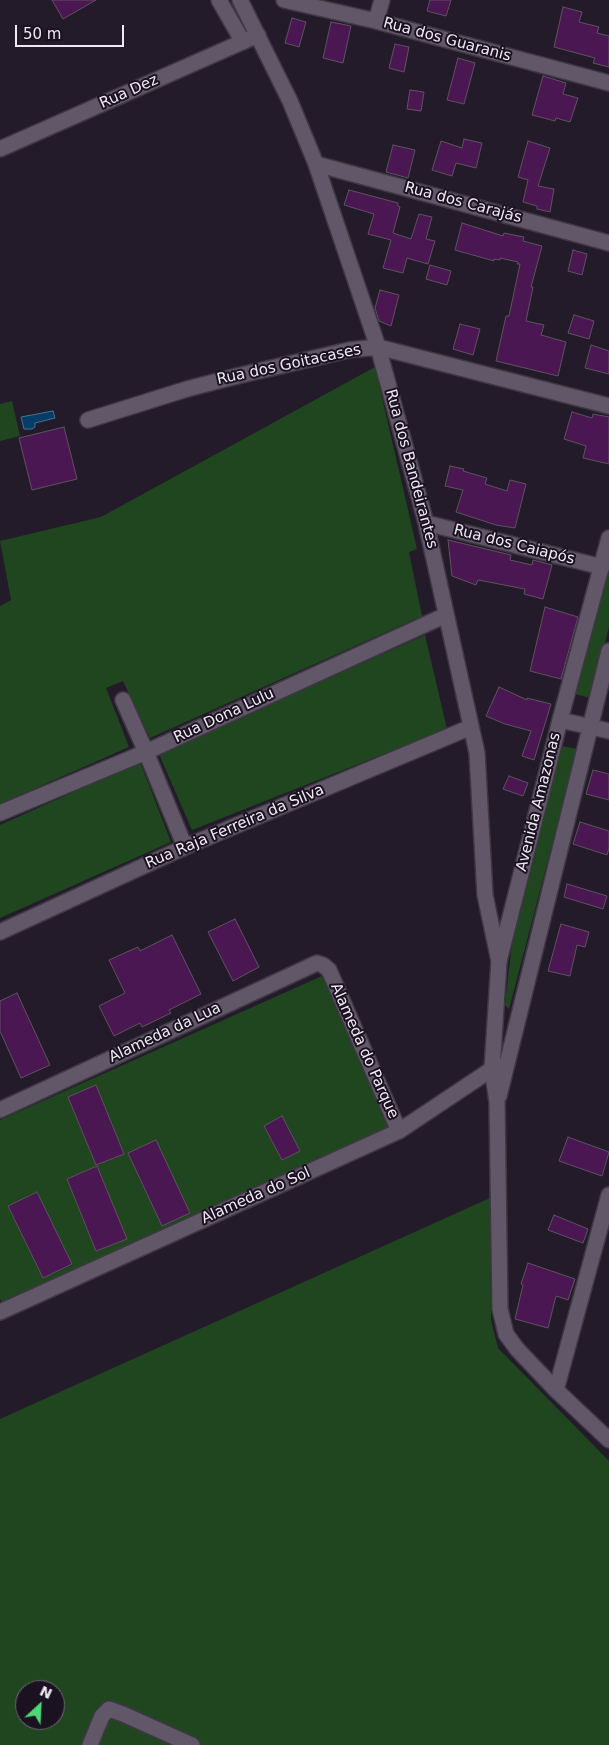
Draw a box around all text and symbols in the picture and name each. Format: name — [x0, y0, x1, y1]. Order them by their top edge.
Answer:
street label: Rua dos Guaranis — [381, 14, 513, 66]
scale bar — [18, 15, 126, 47]
text: 50 m — [23, 25, 61, 43]
street label: Rua Dez — [97, 71, 161, 113]
street label: Rua dos Carajás — [402, 179, 524, 227]
street label: Rua dos Goitacases — [215, 341, 363, 389]
street label: Rua dos Bandeirantes — [381, 387, 441, 551]
street label: Rua dos Caiapós — [452, 521, 576, 569]
street label: Rua Dona Lulu — [171, 685, 277, 747]
street label: Avenida Amazonas — [513, 731, 565, 873]
street label: Rua Raja Ferreira da Silva — [143, 781, 327, 873]
street label: Alameda do Parque — [326, 981, 402, 1121]
street label: Alameda da Lua — [106, 999, 224, 1067]
street label: Alameda do Sol — [199, 1164, 313, 1228]
north arrow — [15, 1680, 65, 1730]
text: N — [37, 1683, 55, 1702]

